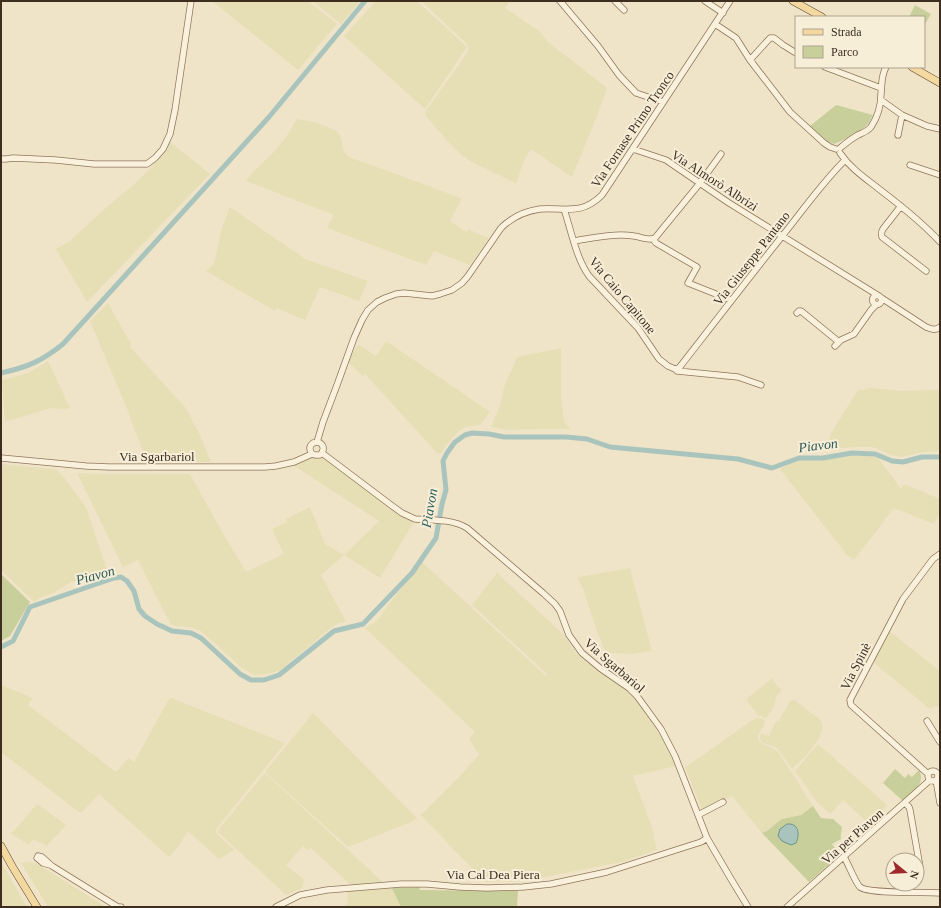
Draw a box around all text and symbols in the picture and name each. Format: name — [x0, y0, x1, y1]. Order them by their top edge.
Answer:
legend — [795, 16, 925, 68]
text: Strada — [831, 25, 862, 39]
text: Parco — [831, 45, 858, 59]
street label: Via Fornase Primo Tronco — [588, 68, 677, 190]
street label: Via Almorò Albrizi — [669, 147, 761, 214]
street label: Via Giuseppe Pantano — [710, 208, 793, 308]
street label: Via Caio Capitone — [586, 254, 659, 337]
water label: Piavon — [796, 436, 839, 455]
street label: Via Sgarbariol — [119, 449, 195, 464]
water label: Piavon — [418, 487, 440, 530]
water label: Piavon — [73, 563, 116, 588]
street label: Via Sgarbariol — [581, 635, 648, 696]
street label: Via Spinè — [837, 640, 874, 692]
street label: Via per Piavon — [818, 805, 887, 867]
north arrow — [885, 852, 925, 892]
street label: Via Cal Dea Piera — [446, 867, 540, 882]
text: N — [908, 869, 921, 881]

